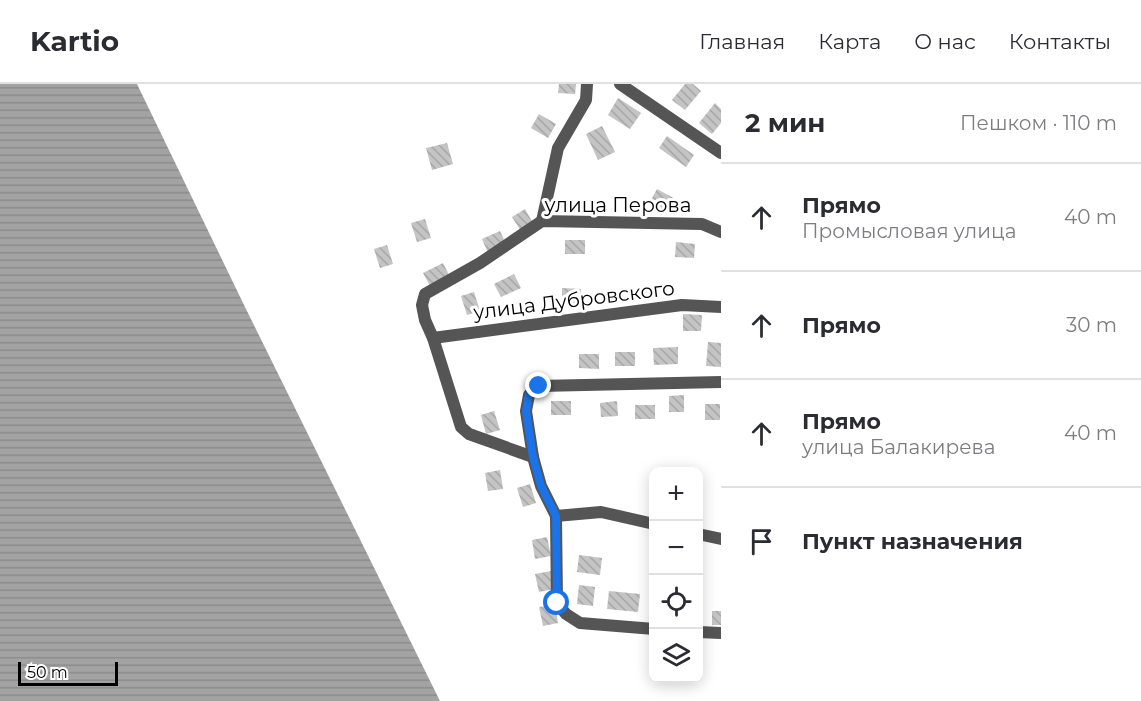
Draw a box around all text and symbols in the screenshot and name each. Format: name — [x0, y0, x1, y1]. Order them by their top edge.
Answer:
text: Kartio — [30, 24, 119, 58]
text: Главная — [699, 29, 785, 54]
text: Карта — [818, 29, 881, 54]
text: О нас — [914, 29, 976, 54]
text: Контакты — [1009, 29, 1111, 54]
text: 2 мин — [745, 107, 825, 139]
text: Пешком · 110 m — [960, 111, 1117, 135]
text: Прямо — [802, 192, 881, 219]
street label: улица Перова — [544, 193, 691, 217]
icon: ahead — [745, 201, 778, 234]
text: 40 m — [1064, 205, 1117, 229]
text: Промысловая улица — [802, 219, 1016, 243]
street label: улица Дубровского — [471, 276, 676, 324]
icon: ahead — [745, 309, 778, 342]
text: Прямо — [802, 312, 881, 339]
text: 30 m — [1066, 313, 1117, 337]
route end — [525, 372, 551, 398]
text: Прямо — [802, 408, 881, 435]
icon: ahead — [745, 417, 778, 450]
text: 40 m — [1064, 421, 1117, 445]
text: улица Балакирева — [802, 435, 995, 459]
map controls — [649, 467, 703, 683]
button: + — [649, 467, 703, 521]
button: − — [649, 521, 703, 575]
icon: arrive — [745, 525, 778, 558]
text: Пункт назначения — [802, 528, 1023, 555]
button: locate — [649, 575, 703, 629]
route start — [543, 589, 569, 615]
button: layers — [649, 629, 703, 683]
scale bar — [18, 659, 118, 686]
text: 50 m — [27, 663, 68, 682]

